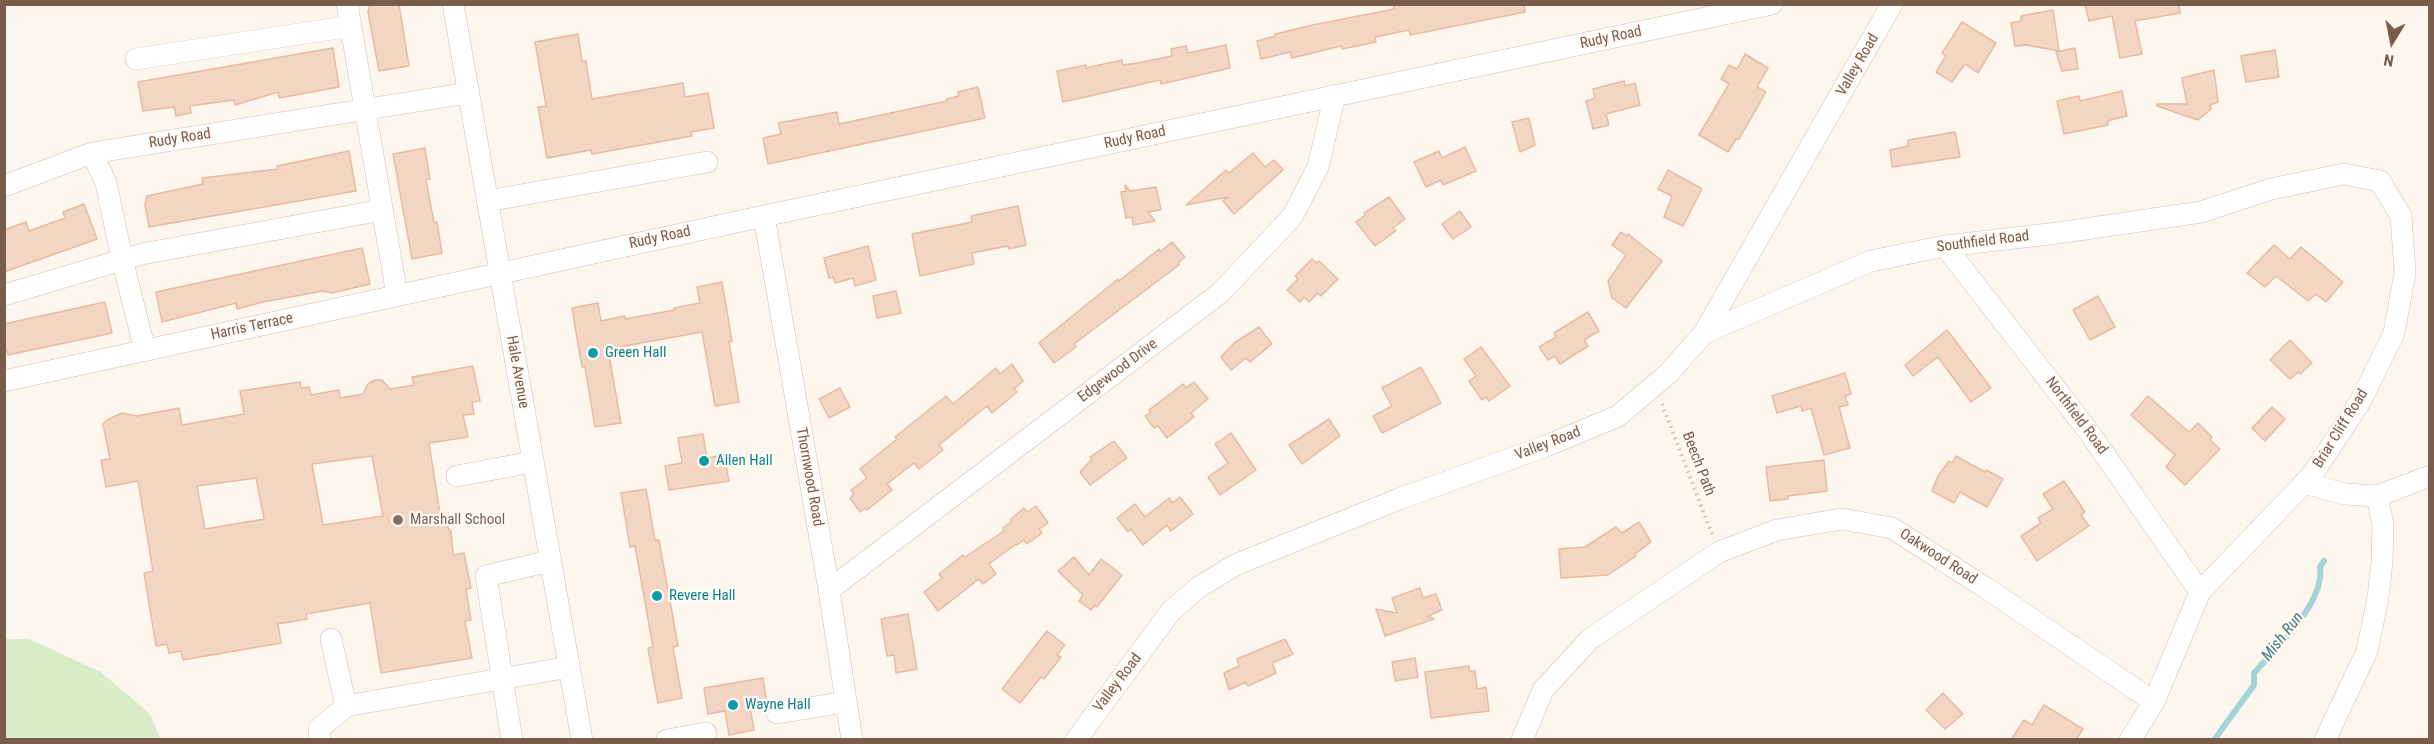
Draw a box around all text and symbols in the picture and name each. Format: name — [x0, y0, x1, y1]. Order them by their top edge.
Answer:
north arrow — [2362, 12, 2422, 72]
street label: Rudy Road — [1579, 23, 1643, 53]
street label: Valley Road — [1833, 31, 1883, 99]
text: N — [2382, 50, 2395, 70]
street label: Rudy Road — [1103, 123, 1167, 153]
street label: Rudy Road — [148, 125, 212, 153]
street label: Rudy Road — [628, 223, 692, 253]
street label: Southfield Road — [1936, 227, 2030, 257]
street label: Harris Terrace — [209, 310, 295, 344]
street label: Hale Avenue — [502, 334, 532, 410]
street label: Edgewood Drive — [1075, 335, 1161, 407]
place label: Green Hall — [605, 344, 666, 362]
marker: Green Hall — [586, 346, 600, 360]
street label: Northfield Road — [2041, 374, 2111, 458]
street label: Briar Cliff Road — [2310, 386, 2372, 472]
street label: Valley Road — [1513, 423, 1583, 465]
street label: Thornwood Road — [791, 426, 827, 528]
street label: Beech Path — [1678, 430, 1718, 498]
place label: Allen Hall — [716, 452, 773, 470]
marker: Allen Hall — [697, 454, 711, 468]
place label: Marshall School — [410, 511, 505, 529]
marker: Marshall School — [391, 513, 405, 527]
street label: Oakwood Road — [1896, 525, 1980, 589]
place label: Revere Hall — [669, 587, 736, 605]
marker: Revere Hall — [650, 589, 664, 603]
water label: Mish Run — [2258, 609, 2308, 665]
street label: Valley Road — [1090, 650, 1146, 716]
place label: Wayne Hall — [745, 696, 811, 714]
marker: Wayne Hall — [726, 698, 740, 712]

